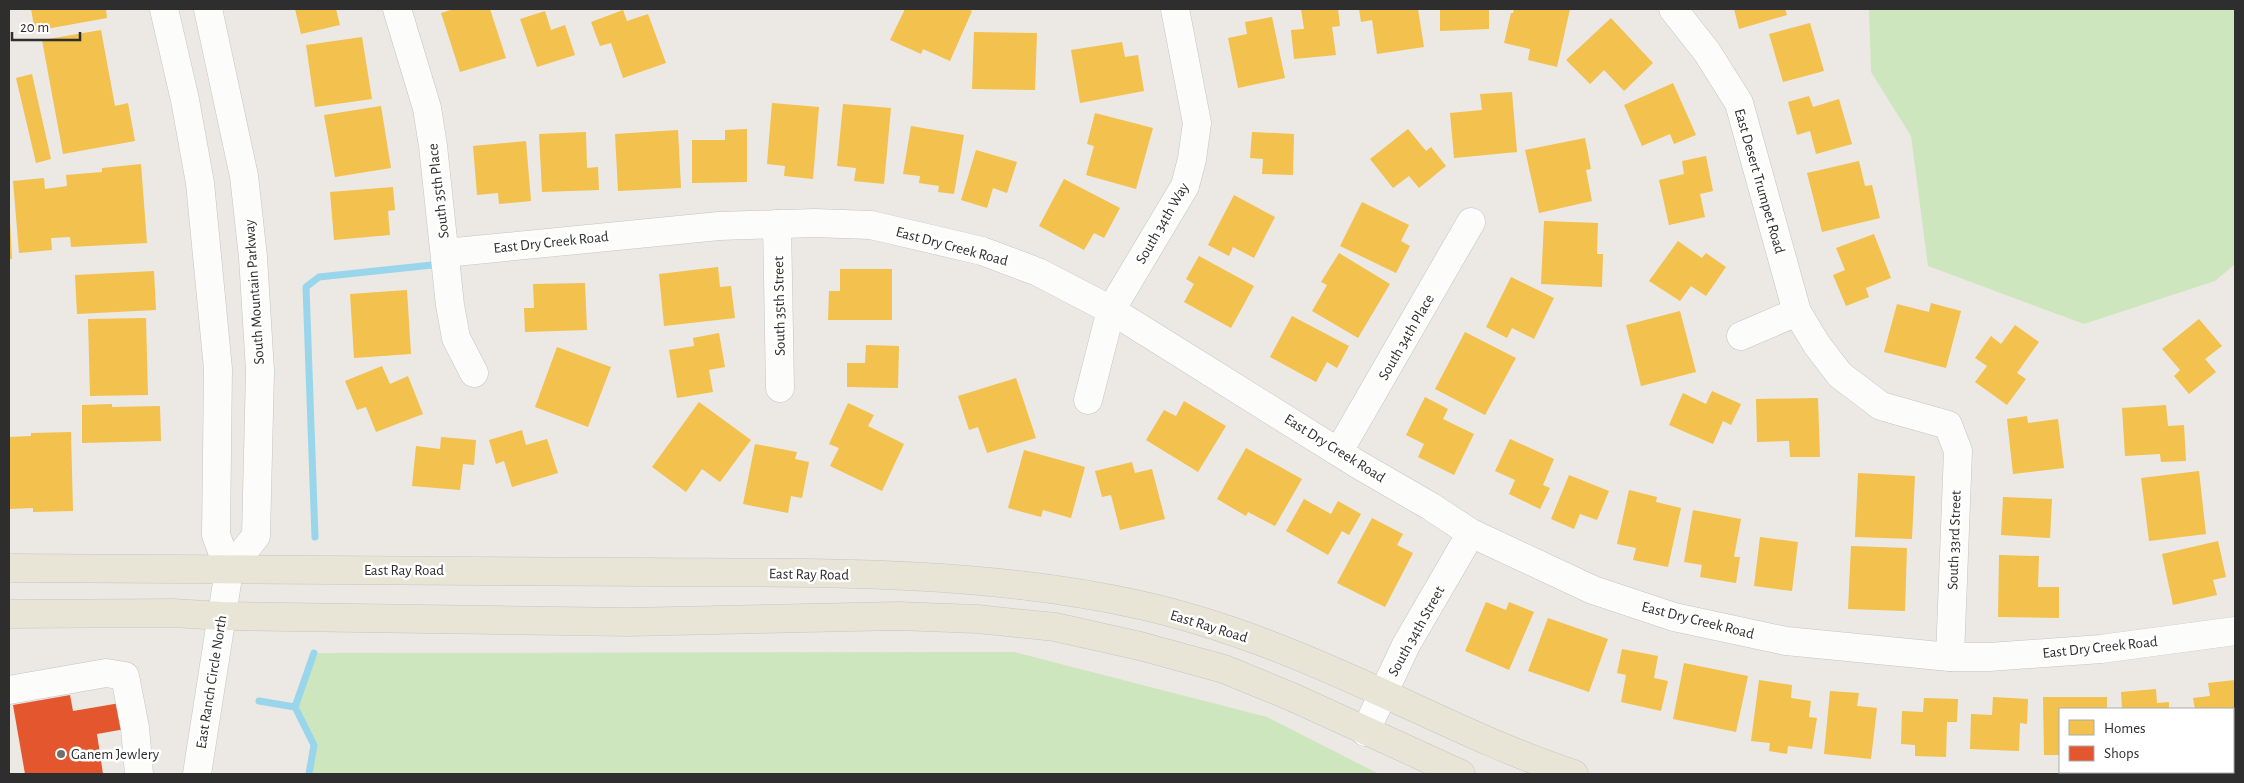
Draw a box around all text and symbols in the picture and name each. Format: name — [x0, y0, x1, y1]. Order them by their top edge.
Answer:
scale bar — [12, 10, 80, 42]
text: 20 m — [20, 20, 49, 35]
street label: East Desert Trumpet Road — [1732, 107, 1787, 256]
street label: South 35th Place — [425, 143, 452, 239]
street label: South 34th Way — [1133, 180, 1192, 266]
street label: South Mountain Parkway — [242, 218, 267, 365]
street label: East Dry Creek Road — [894, 224, 1010, 269]
street label: East Dry Creek Road — [493, 229, 610, 256]
street label: South 35th Street — [771, 256, 788, 356]
street label: South 34th Place — [1376, 292, 1437, 383]
street label: East Dry Creek Road — [1282, 411, 1388, 486]
street label: South 33rd Street — [1945, 490, 1964, 590]
street label: East Ray Road — [364, 563, 444, 578]
street label: East Ray Road — [769, 566, 849, 583]
street label: South 34th Street — [1385, 583, 1447, 679]
street label: East Dry Creek Road — [1640, 599, 1756, 642]
street label: East Ray Road — [1168, 608, 1250, 645]
street label: East Ranch Circle North — [194, 614, 229, 750]
street label: East Dry Creek Road — [2042, 634, 2159, 661]
legend — [2059, 708, 2234, 773]
text: Homes — [2104, 721, 2146, 736]
text: Shops — [2104, 746, 2139, 761]
place label: Ganem Jewlery — [71, 747, 160, 762]
marker: Ganem Jewlery — [55, 748, 67, 760]

